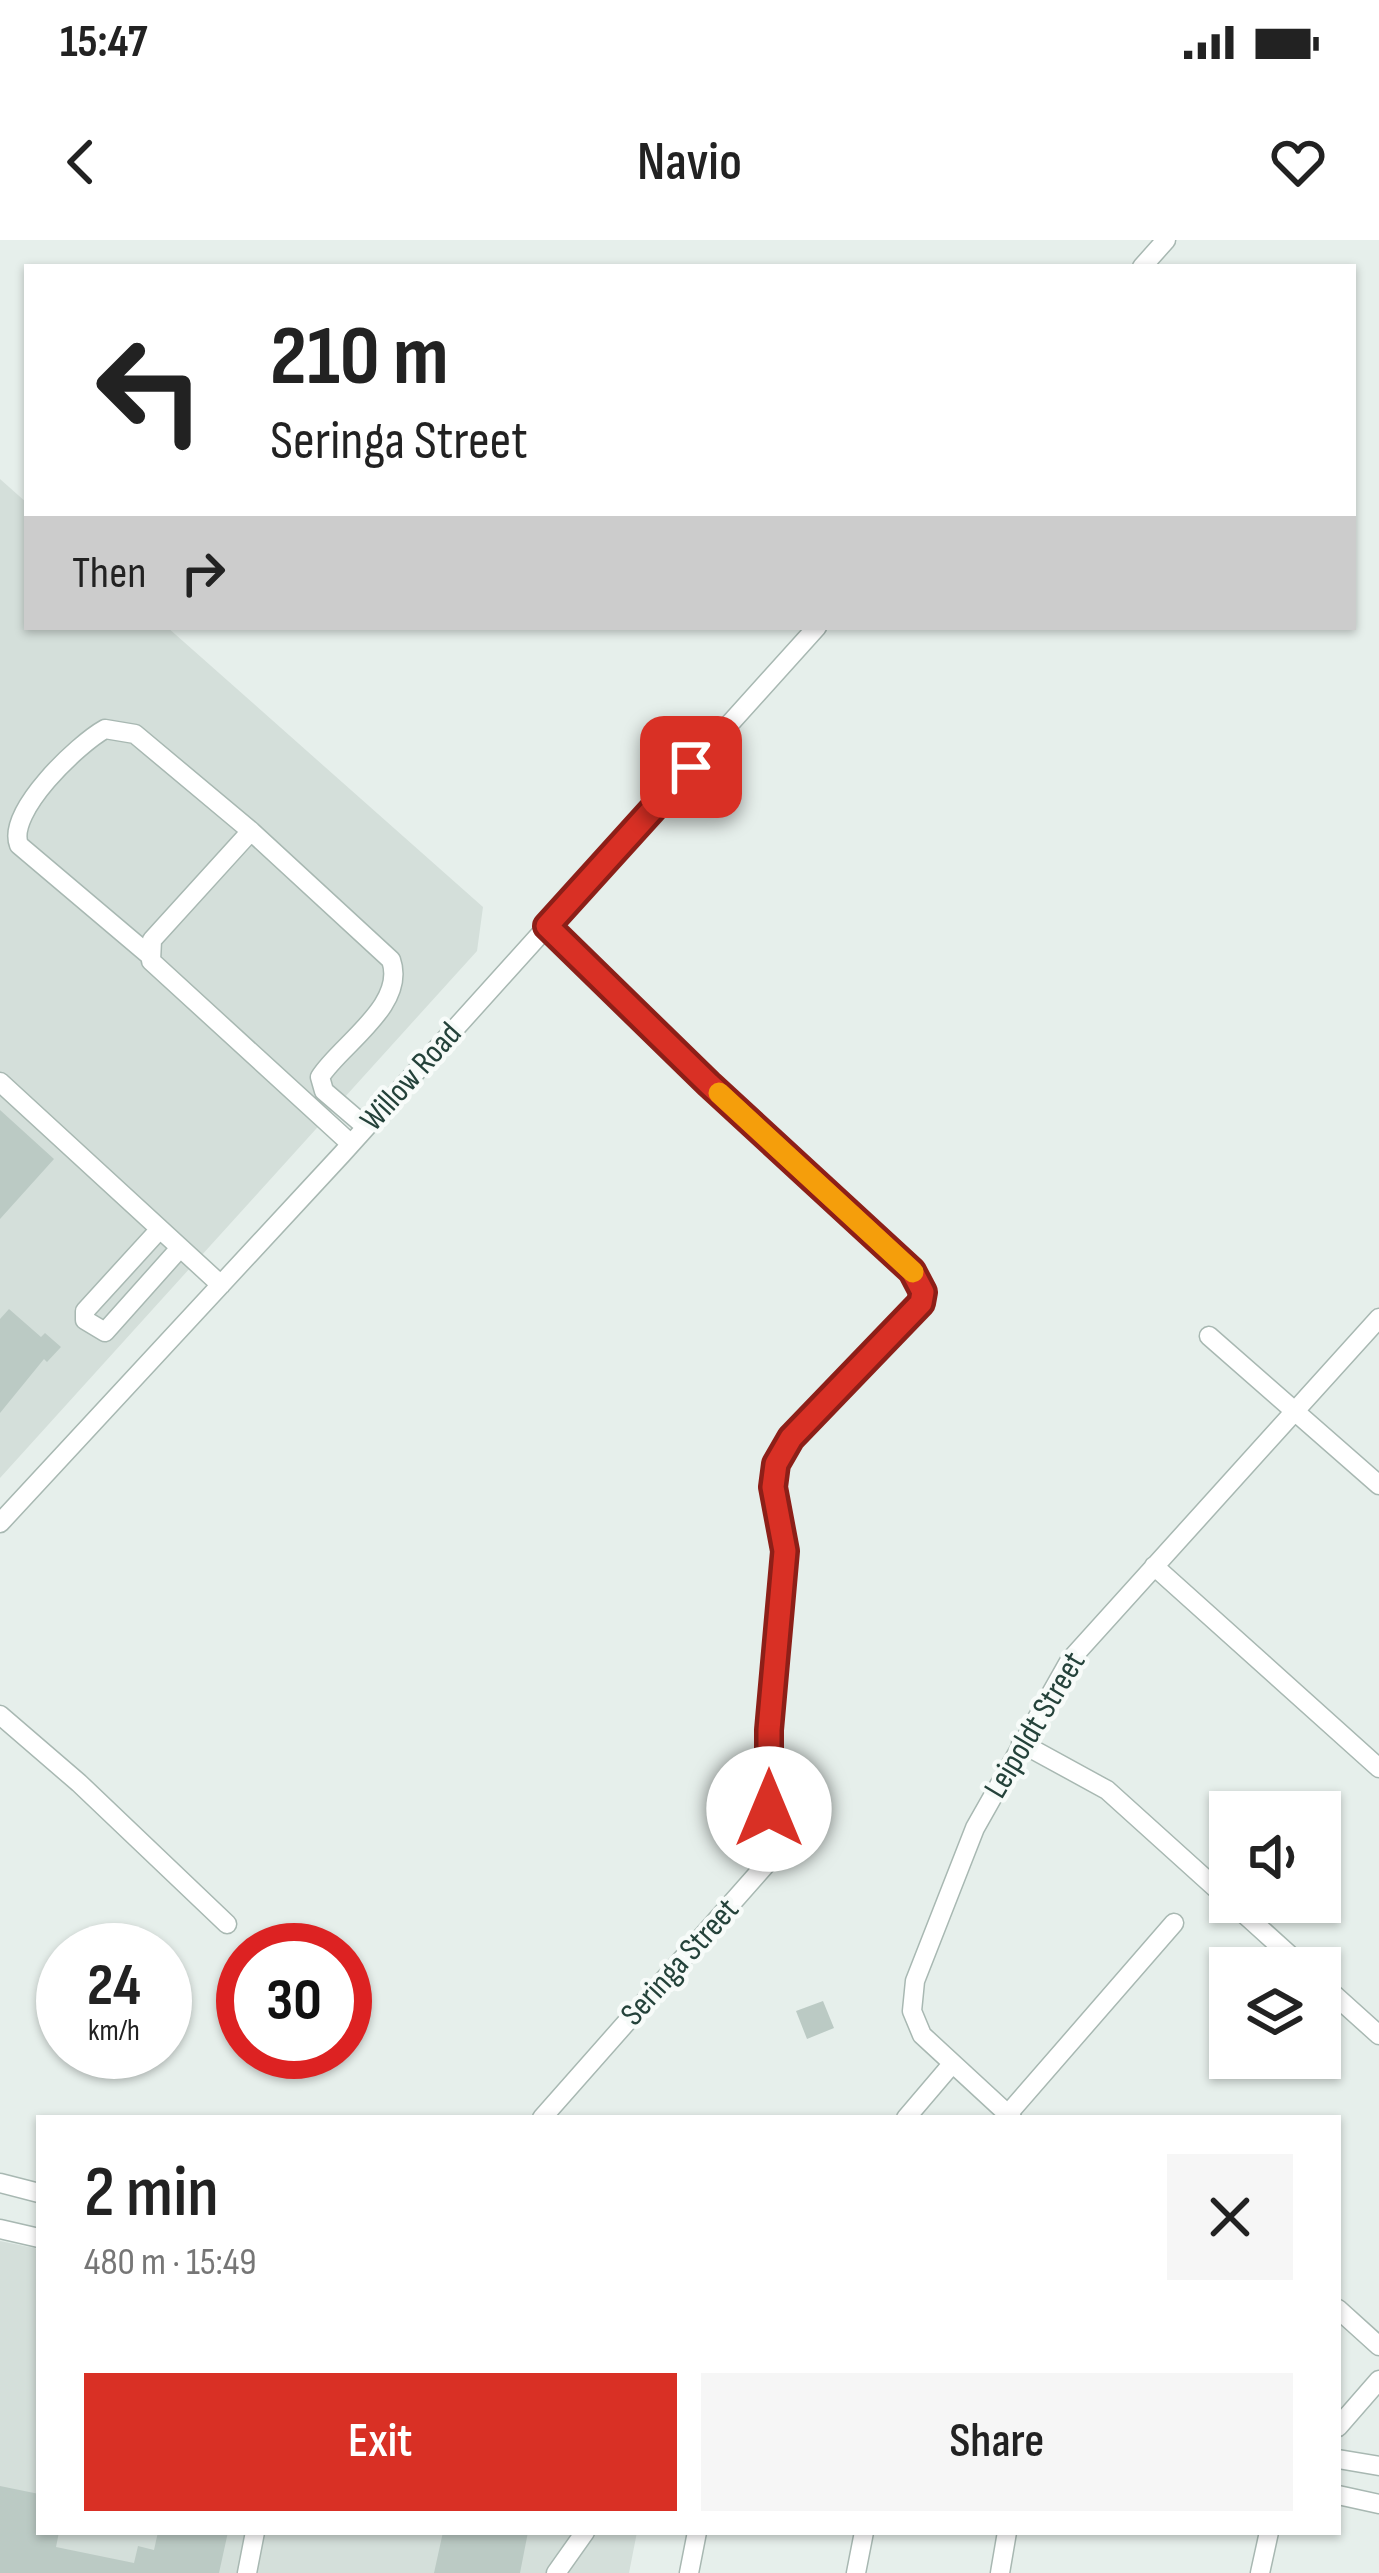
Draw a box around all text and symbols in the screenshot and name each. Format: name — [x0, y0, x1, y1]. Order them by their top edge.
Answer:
text: 15:47 — [60, 15, 147, 70]
icon: back — [48, 129, 114, 195]
icon: heart — [1265, 129, 1331, 195]
text: Navio — [637, 130, 742, 195]
text: 210 m — [270, 307, 449, 408]
icon: left — [72, 312, 228, 468]
text: Seringa Street — [270, 409, 528, 474]
icon: right — [170, 540, 236, 606]
text: Then — [72, 546, 146, 601]
pin — [640, 716, 742, 818]
icon: arrive — [658, 734, 724, 800]
street label: Willow Road — [352, 1014, 470, 1140]
street label: Leipoldt Street — [976, 1645, 1094, 1805]
position arrow — [706, 1746, 832, 1872]
map controls — [1209, 1791, 1341, 2079]
button: sound — [1209, 1791, 1341, 1923]
street label: Seringa Street — [612, 1890, 748, 2034]
speed limit sign: 30 — [216, 1923, 372, 2079]
button: layers — [1209, 1947, 1341, 2079]
text: 24 — [87, 1950, 141, 2022]
text: km/h — [88, 2013, 140, 2049]
text: 2 min — [84, 2150, 219, 2237]
button: close — [1167, 2154, 1293, 2280]
text: 480 m · 15:49 — [84, 2239, 257, 2286]
button: Exit — [84, 2373, 677, 2511]
button: Share — [701, 2373, 1293, 2511]

